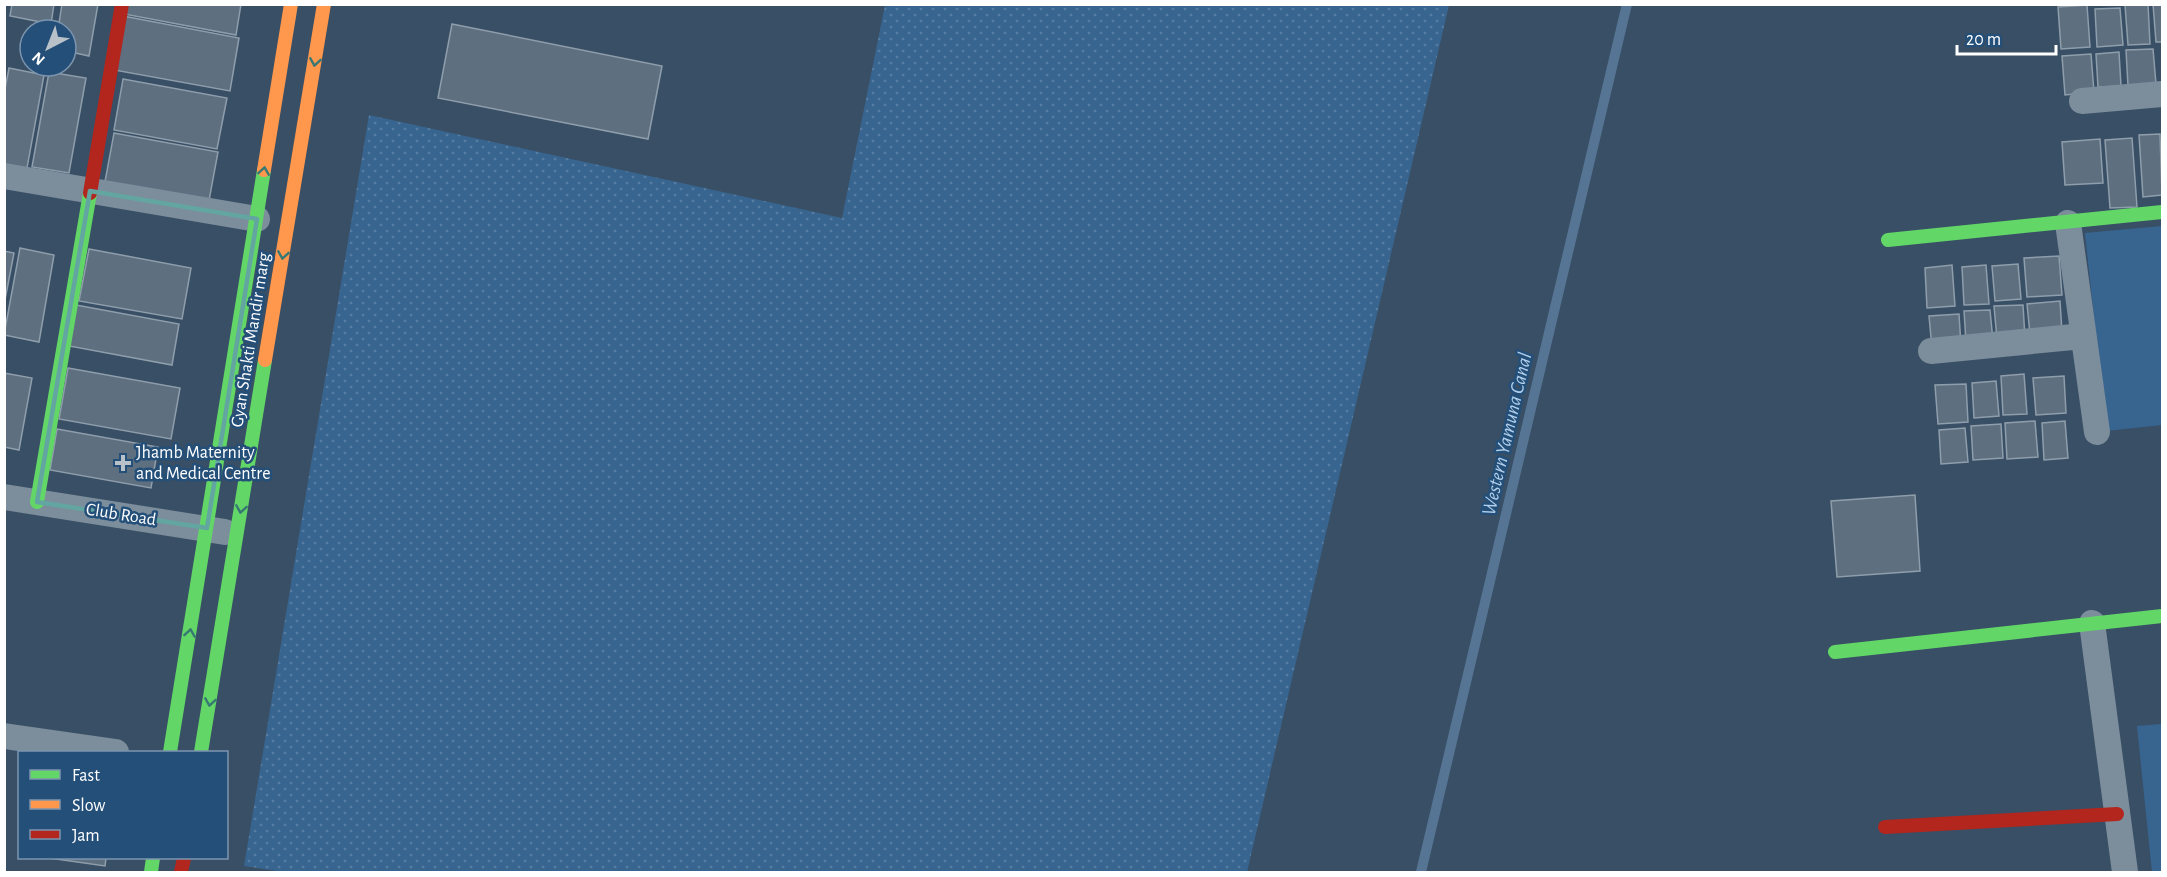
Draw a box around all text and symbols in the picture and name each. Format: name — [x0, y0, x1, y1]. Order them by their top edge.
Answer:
north arrow — [18, 18, 78, 78]
scale bar — [1957, 18, 2056, 56]
text: 20 m — [1966, 31, 2001, 49]
text: N — [29, 49, 48, 68]
one-way arrow — [309, 58, 321, 67]
one-way arrow — [258, 166, 270, 175]
one-way arrow — [277, 249, 290, 259]
street label: Gyan Shakti Mandir marg — [228, 251, 274, 429]
water label: Western Yamuna Canal — [1479, 351, 1535, 517]
place label: Jhamb Maternity and Medical Centre — [136, 444, 270, 483]
marker: Jhamb Maternity and Medical Centre — [114, 454, 132, 472]
street label: Club Road — [85, 501, 157, 529]
one-way arrow — [235, 504, 248, 514]
one-way arrow — [183, 628, 196, 638]
one-way arrow — [204, 697, 216, 706]
legend — [18, 751, 228, 859]
text: Fast — [72, 767, 100, 785]
text: Slow — [72, 797, 105, 815]
text: Jam — [72, 827, 100, 845]

